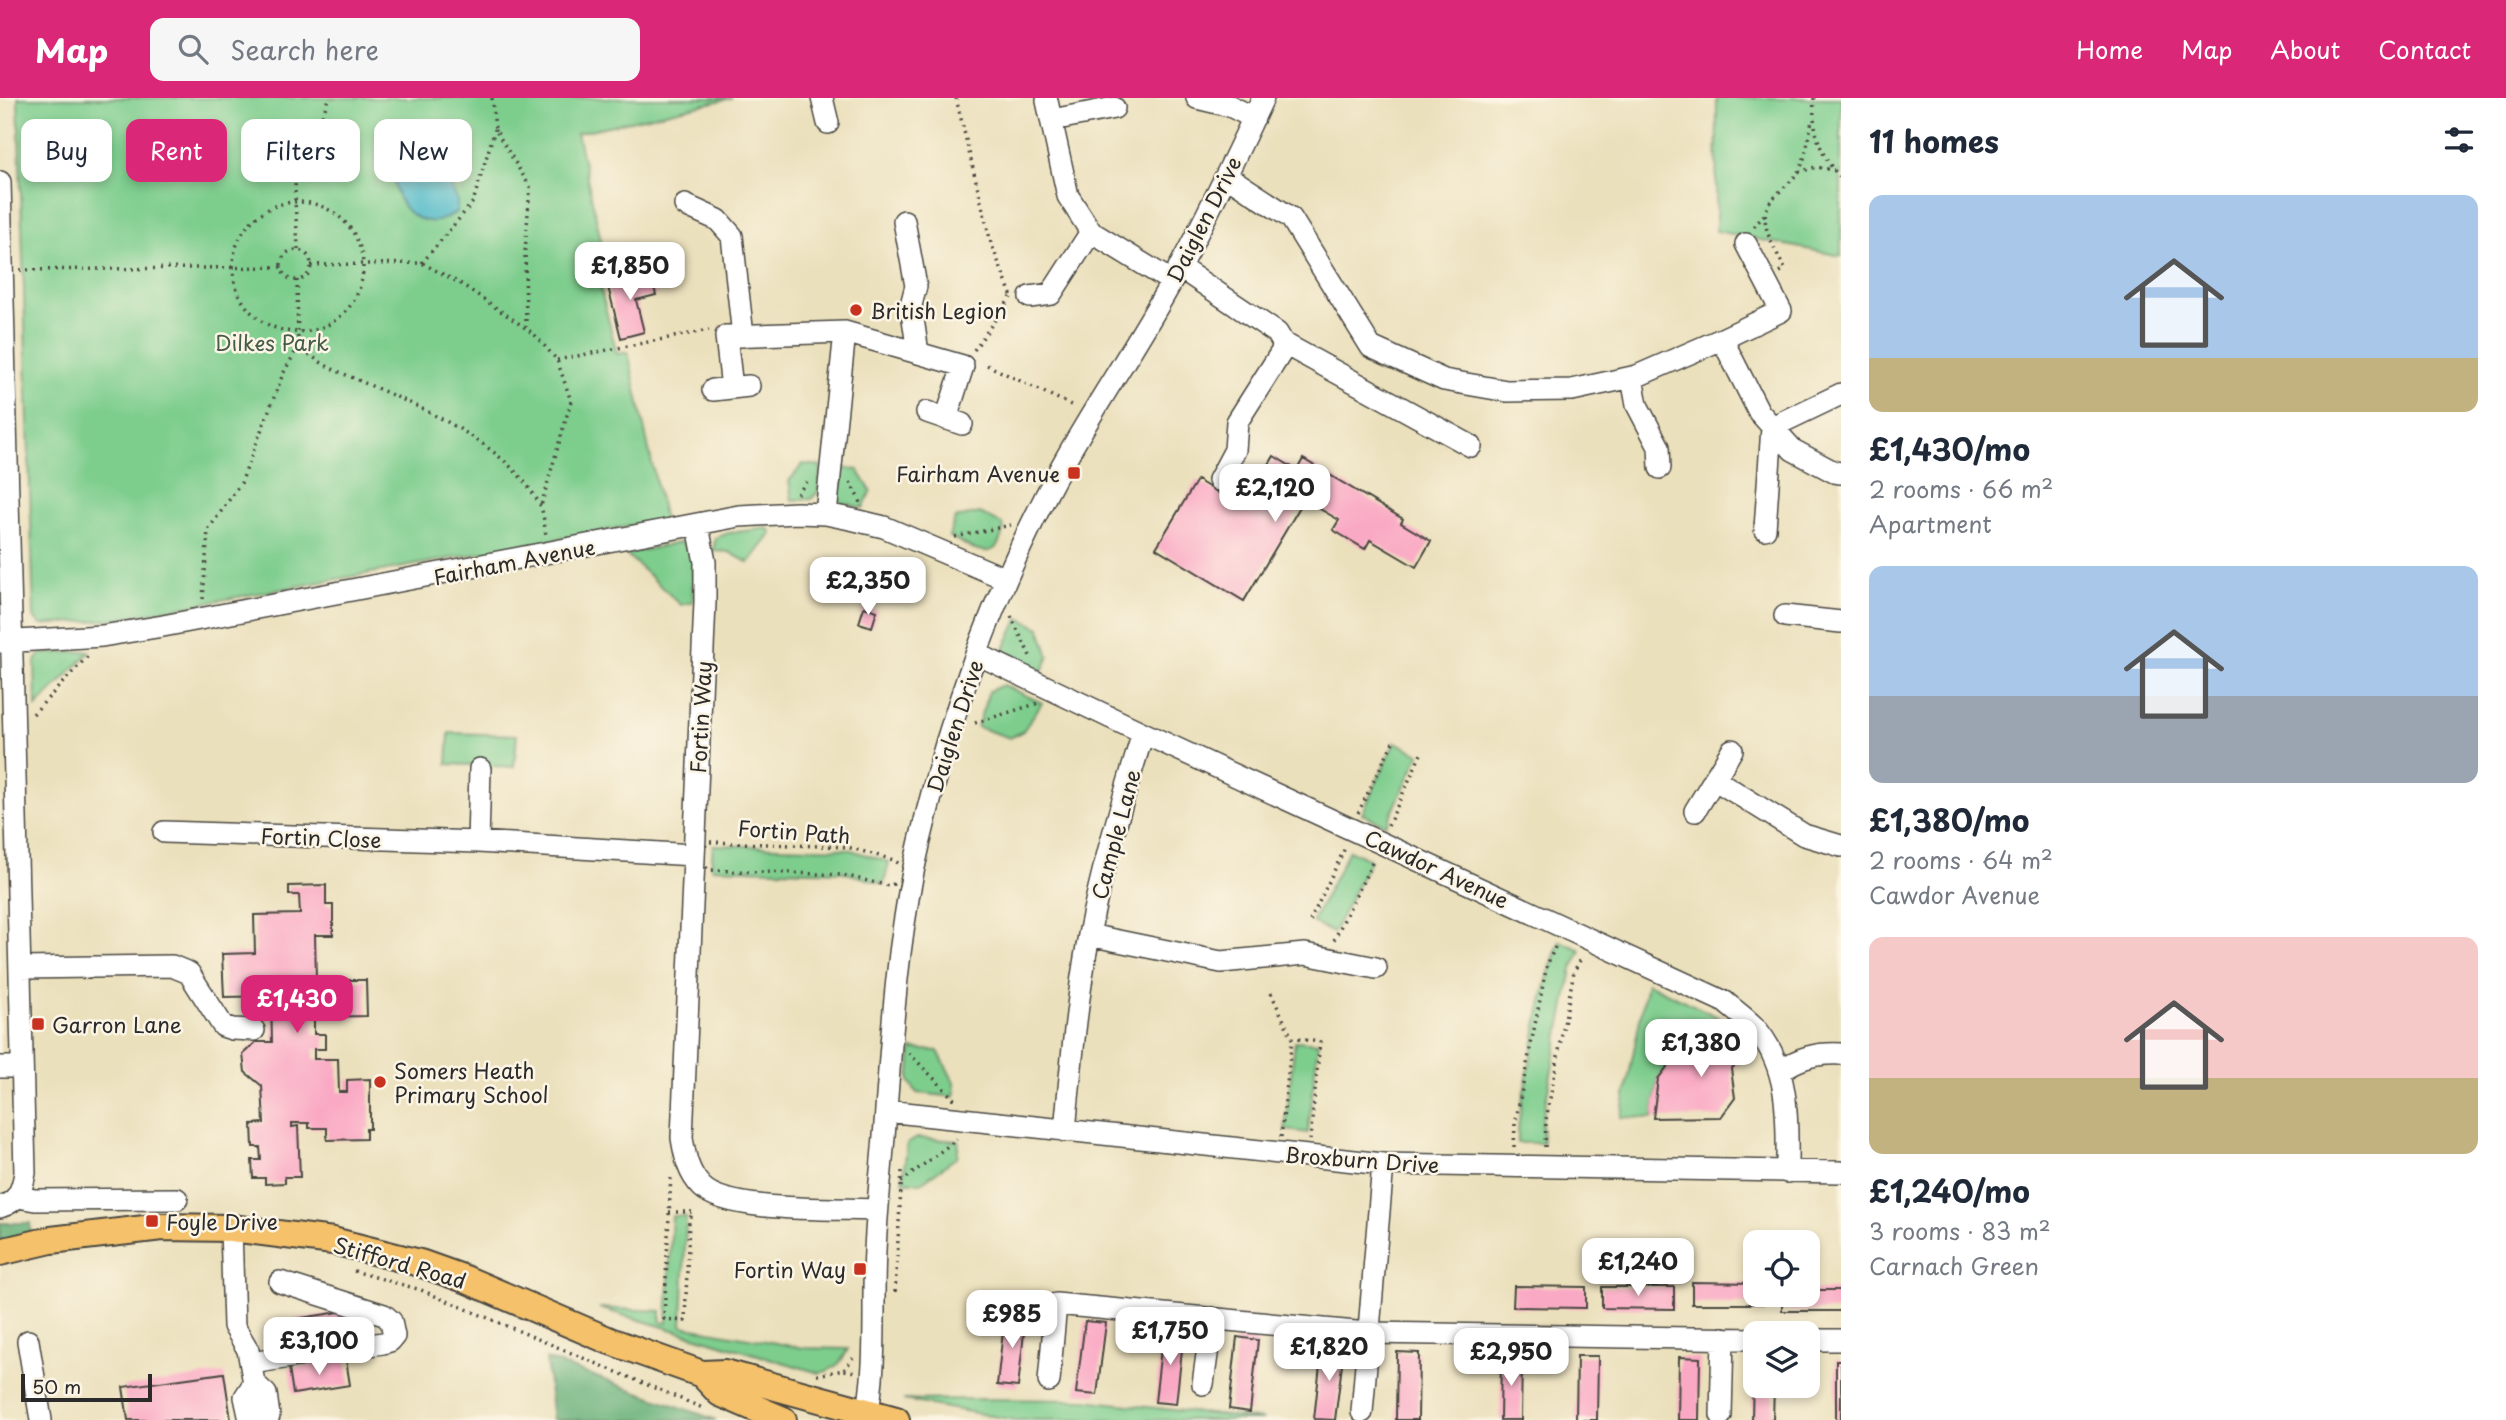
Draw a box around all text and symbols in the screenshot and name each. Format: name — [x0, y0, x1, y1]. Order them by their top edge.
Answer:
search box — [150, 18, 640, 81]
text: Map — [35, 24, 108, 74]
icon: search — [174, 30, 212, 68]
text: Search here — [230, 30, 379, 69]
text: Home — [2076, 31, 2143, 67]
text: Map — [2181, 31, 2232, 67]
text: About — [2270, 31, 2340, 67]
text: Contact — [2378, 31, 2471, 67]
text: 11 homes — [1869, 118, 1999, 163]
chip: Buy — [21, 119, 112, 182]
chip: Rent — [126, 119, 227, 182]
chip: Filters — [241, 119, 360, 182]
chip: New — [374, 119, 472, 182]
icon: filters — [2440, 121, 2478, 159]
street label: Daiglen Drive — [1157, 150, 1249, 288]
icon: home — [2111, 240, 2237, 366]
pin: £1,850 — [573, 242, 687, 302]
text: £1,850 — [591, 247, 669, 282]
place label: British Legion — [870, 294, 1007, 326]
marker: British Legion — [848, 302, 864, 318]
park label: Dilkes Park — [215, 326, 329, 358]
text: £1,430/mo — [1869, 426, 2030, 471]
place label: Fairham Avenue — [896, 457, 1060, 489]
pin: £2,120 — [1218, 464, 1332, 524]
marker: Fairham Avenue — [1066, 465, 1082, 481]
text: £2,120 — [1235, 469, 1315, 504]
text: 2 rooms · 66 m² — [1869, 471, 2053, 506]
text: Apartment — [1869, 506, 1992, 541]
street label: Fairham Avenue — [430, 530, 598, 592]
pin: £2,350 — [811, 558, 925, 617]
text: £2,350 — [826, 562, 910, 597]
icon: home — [2111, 611, 2237, 737]
street label: Daiglen Drive — [917, 655, 991, 797]
street label: Fortin Way — [681, 660, 719, 774]
street label: Cample Lane — [1082, 765, 1148, 903]
text: £1,380/mo — [1869, 797, 2029, 842]
street label: Fortin Path — [737, 811, 851, 851]
street label: Fortin Close — [260, 819, 382, 855]
street label: Cawdor Avenue — [1359, 820, 1515, 916]
text: 2 rooms · 64 m² — [1869, 842, 2053, 877]
text: Cawdor Avenue — [1869, 877, 2040, 912]
pin: £1,430 — [240, 976, 354, 1035]
text: £1,430 — [257, 980, 337, 1015]
icon: home — [2111, 982, 2237, 1108]
place label: Garron Lane — [52, 1008, 182, 1040]
marker: Garron Lane — [30, 1016, 46, 1032]
pin: £1,380 — [1644, 1020, 1758, 1079]
text: £1,380 — [1661, 1024, 1741, 1059]
place label: Somers Heath Primary School — [394, 1054, 549, 1110]
marker: Somers Heath Primary School — [372, 1074, 388, 1090]
street label: Broxburn Drive — [1284, 1138, 1440, 1180]
text: £1,240/mo — [1869, 1168, 2030, 1213]
place label: Foyle Drive — [166, 1205, 278, 1237]
marker: Foyle Drive — [144, 1213, 160, 1229]
text: 3 rooms · 83 m² — [1869, 1213, 2051, 1248]
street label: Stifford Road — [330, 1228, 470, 1296]
map controls — [1743, 1230, 1820, 1398]
button: locate — [1743, 1230, 1820, 1307]
pin: £1,240 — [1581, 1238, 1695, 1298]
text: £1,240 — [1598, 1243, 1678, 1278]
text: Carnach Green — [1869, 1248, 2039, 1283]
place label: Fortin Way — [733, 1253, 846, 1285]
marker: Fortin Way — [852, 1261, 868, 1277]
pin: £985 — [971, 1290, 1053, 1350]
text: £985 — [982, 1295, 1042, 1330]
pin: £1,750 — [1113, 1308, 1227, 1367]
text: £1,750 — [1131, 1312, 1209, 1347]
pin: £3,100 — [262, 1318, 376, 1377]
button: layers — [1743, 1321, 1820, 1398]
text: £3,100 — [279, 1322, 359, 1357]
pin: £1,820 — [1272, 1324, 1386, 1383]
text: £1,820 — [1290, 1328, 1368, 1363]
pin: £2,950 — [1454, 1328, 1568, 1388]
text: £2,950 — [1470, 1333, 1552, 1368]
scale bar — [21, 1371, 152, 1403]
text: 50 m — [32, 1372, 81, 1400]

